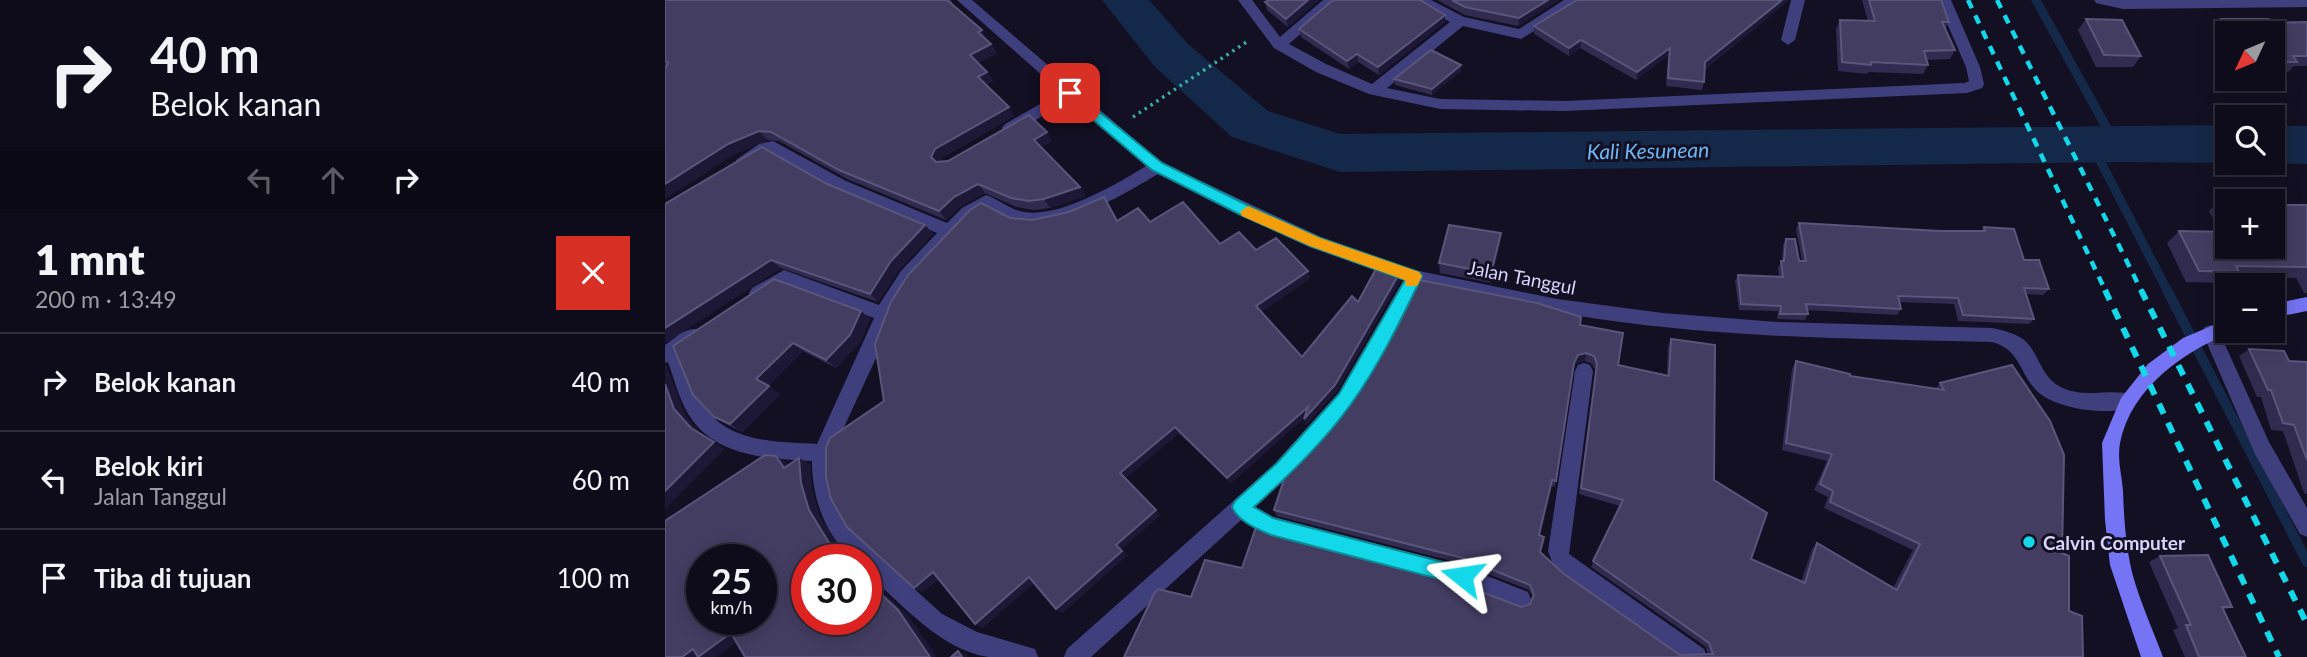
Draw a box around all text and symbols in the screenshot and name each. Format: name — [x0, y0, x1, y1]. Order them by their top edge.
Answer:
north arrow — [2215, 21, 2285, 91]
map controls — [2215, 21, 2285, 343]
text: 40 m — [150, 25, 260, 83]
icon: right — [35, 28, 126, 119]
pin — [1040, 63, 1100, 123]
icon: arrive — [1051, 74, 1089, 112]
text: Belok kanan — [150, 84, 321, 123]
button: search — [2215, 105, 2285, 175]
water label: Kali Kesunean — [1587, 136, 1709, 164]
icon: left — [241, 161, 279, 199]
icon: ahead — [314, 161, 352, 199]
icon: right — [387, 161, 425, 199]
button: + — [2215, 189, 2285, 259]
text: 1 mnt — [35, 234, 145, 284]
button: close — [556, 236, 630, 310]
street label: Jalan Tanggul — [1466, 255, 1578, 299]
button: − — [2215, 273, 2285, 343]
text: 200 m · 13:49 — [35, 285, 177, 313]
icon: right — [35, 363, 73, 401]
text: Belok kanan — [94, 366, 236, 398]
text: 40 m — [572, 366, 630, 398]
text: Belok kiri — [94, 450, 203, 482]
icon: left — [35, 461, 73, 499]
text: 60 m — [572, 464, 630, 496]
text: Jalan Tanggul — [94, 482, 227, 510]
place label: Calvin Computer — [2043, 531, 2186, 554]
marker: Calvin Computer — [2021, 534, 2037, 550]
position arrow — [1425, 539, 1499, 613]
speed limit sign: 30 — [791, 544, 882, 635]
icon: arrive — [35, 559, 73, 597]
text: 25 — [711, 559, 752, 601]
text: Tiba di tujuan — [94, 562, 252, 594]
text: 100 m — [557, 562, 630, 594]
text: km/h — [710, 596, 753, 618]

